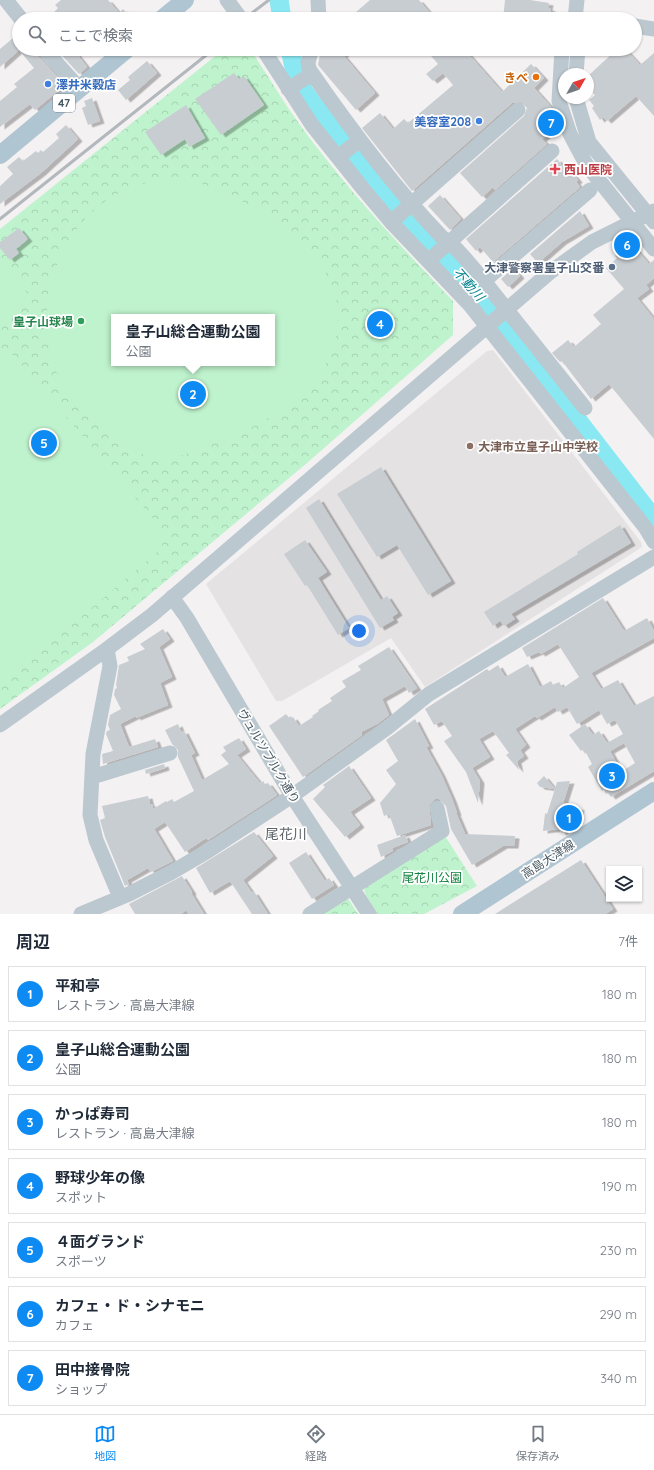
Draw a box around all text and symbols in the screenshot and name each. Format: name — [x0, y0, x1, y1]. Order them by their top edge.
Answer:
search box — [12, 12, 642, 56]
icon: search — [26, 23, 48, 45]
text: ここで検索 — [58, 26, 133, 45]
north arrow — [558, 68, 594, 104]
place label: きべ — [504, 70, 528, 85]
marker: きべ — [531, 72, 541, 82]
place label: 澤井米穀店 — [56, 77, 116, 92]
marker: 澤井米穀店 — [43, 79, 53, 89]
road number: 47 — [53, 94, 75, 112]
pin: 7 — [538, 108, 564, 138]
place label: 美容室208 — [414, 114, 471, 129]
marker: 美容室208 — [474, 116, 484, 126]
place label: 西山医院 — [564, 162, 612, 177]
marker: 西山医院 — [549, 163, 561, 175]
pin: 6 — [614, 230, 640, 260]
place label: 大津警察署皇子山交番 — [484, 260, 605, 275]
marker: 大津警察署皇子山交番 — [607, 262, 617, 272]
water label: 不動川 — [450, 264, 489, 305]
pin: 4 — [367, 309, 393, 339]
place label: 皇子山球場 — [13, 314, 73, 329]
popup — [111, 314, 275, 366]
marker: 皇子山球場 — [76, 316, 86, 326]
text: 皇子山総合運動公園 — [125, 322, 261, 341]
text: 公園 — [125, 343, 152, 359]
pin: 2 — [180, 379, 206, 409]
pin: 5 — [31, 428, 57, 458]
place label: 大津市立皇子山中学校 — [478, 439, 598, 454]
marker: 大津市立皇子山中学校 — [465, 441, 475, 451]
your location — [349, 621, 369, 641]
street label: ヴュルツブルク通り — [235, 706, 303, 806]
pin: 3 — [599, 761, 625, 791]
pin: 1 — [556, 803, 582, 833]
district label: 尾花川 — [265, 825, 307, 843]
street label: 高島大津線 — [519, 836, 577, 882]
map controls — [606, 866, 642, 902]
button: layers — [606, 866, 642, 902]
park label: 尾花川公園 — [402, 870, 462, 885]
text: 周辺 — [16, 931, 50, 952]
text: 7件 — [618, 933, 638, 949]
text: 平和亭 — [55, 976, 100, 995]
text: 1 — [27, 986, 33, 1002]
text: 180 m — [602, 986, 637, 1002]
text: レストラン · 高島大津線 — [55, 997, 195, 1013]
text: 皇子山総合運動公園 — [55, 1040, 190, 1059]
text: 2 — [26, 1050, 34, 1066]
text: 180 m — [602, 1050, 637, 1066]
text: 公園 — [55, 1061, 81, 1077]
text: かっぱ寿司 — [55, 1104, 130, 1123]
text: 3 — [27, 1114, 33, 1130]
text: 180 m — [602, 1114, 637, 1130]
text: レストラン · 高島大津線 — [55, 1125, 195, 1141]
text: 野球少年の像 — [55, 1168, 145, 1187]
text: 4 — [26, 1178, 34, 1194]
text: 190 m — [602, 1178, 637, 1194]
text: スポット — [55, 1189, 107, 1205]
text: ４面グランド — [55, 1232, 145, 1251]
text: 5 — [26, 1242, 34, 1258]
text: 230 m — [600, 1242, 637, 1258]
text: スポーツ — [55, 1253, 107, 1269]
text: カフェ・ド・シナモニ — [55, 1296, 205, 1315]
text: 6 — [26, 1306, 34, 1322]
text: 290 m — [599, 1306, 637, 1322]
text: カフェ — [55, 1317, 94, 1333]
text: 田中接骨院 — [55, 1360, 130, 1379]
text: 7 — [26, 1370, 34, 1386]
text: 340 m — [600, 1370, 637, 1386]
text: ショップ — [55, 1381, 107, 1397]
tab: 地図 — [94, 1423, 116, 1463]
tab: 経路 — [305, 1423, 327, 1463]
tab: 保存済み — [516, 1423, 560, 1463]

